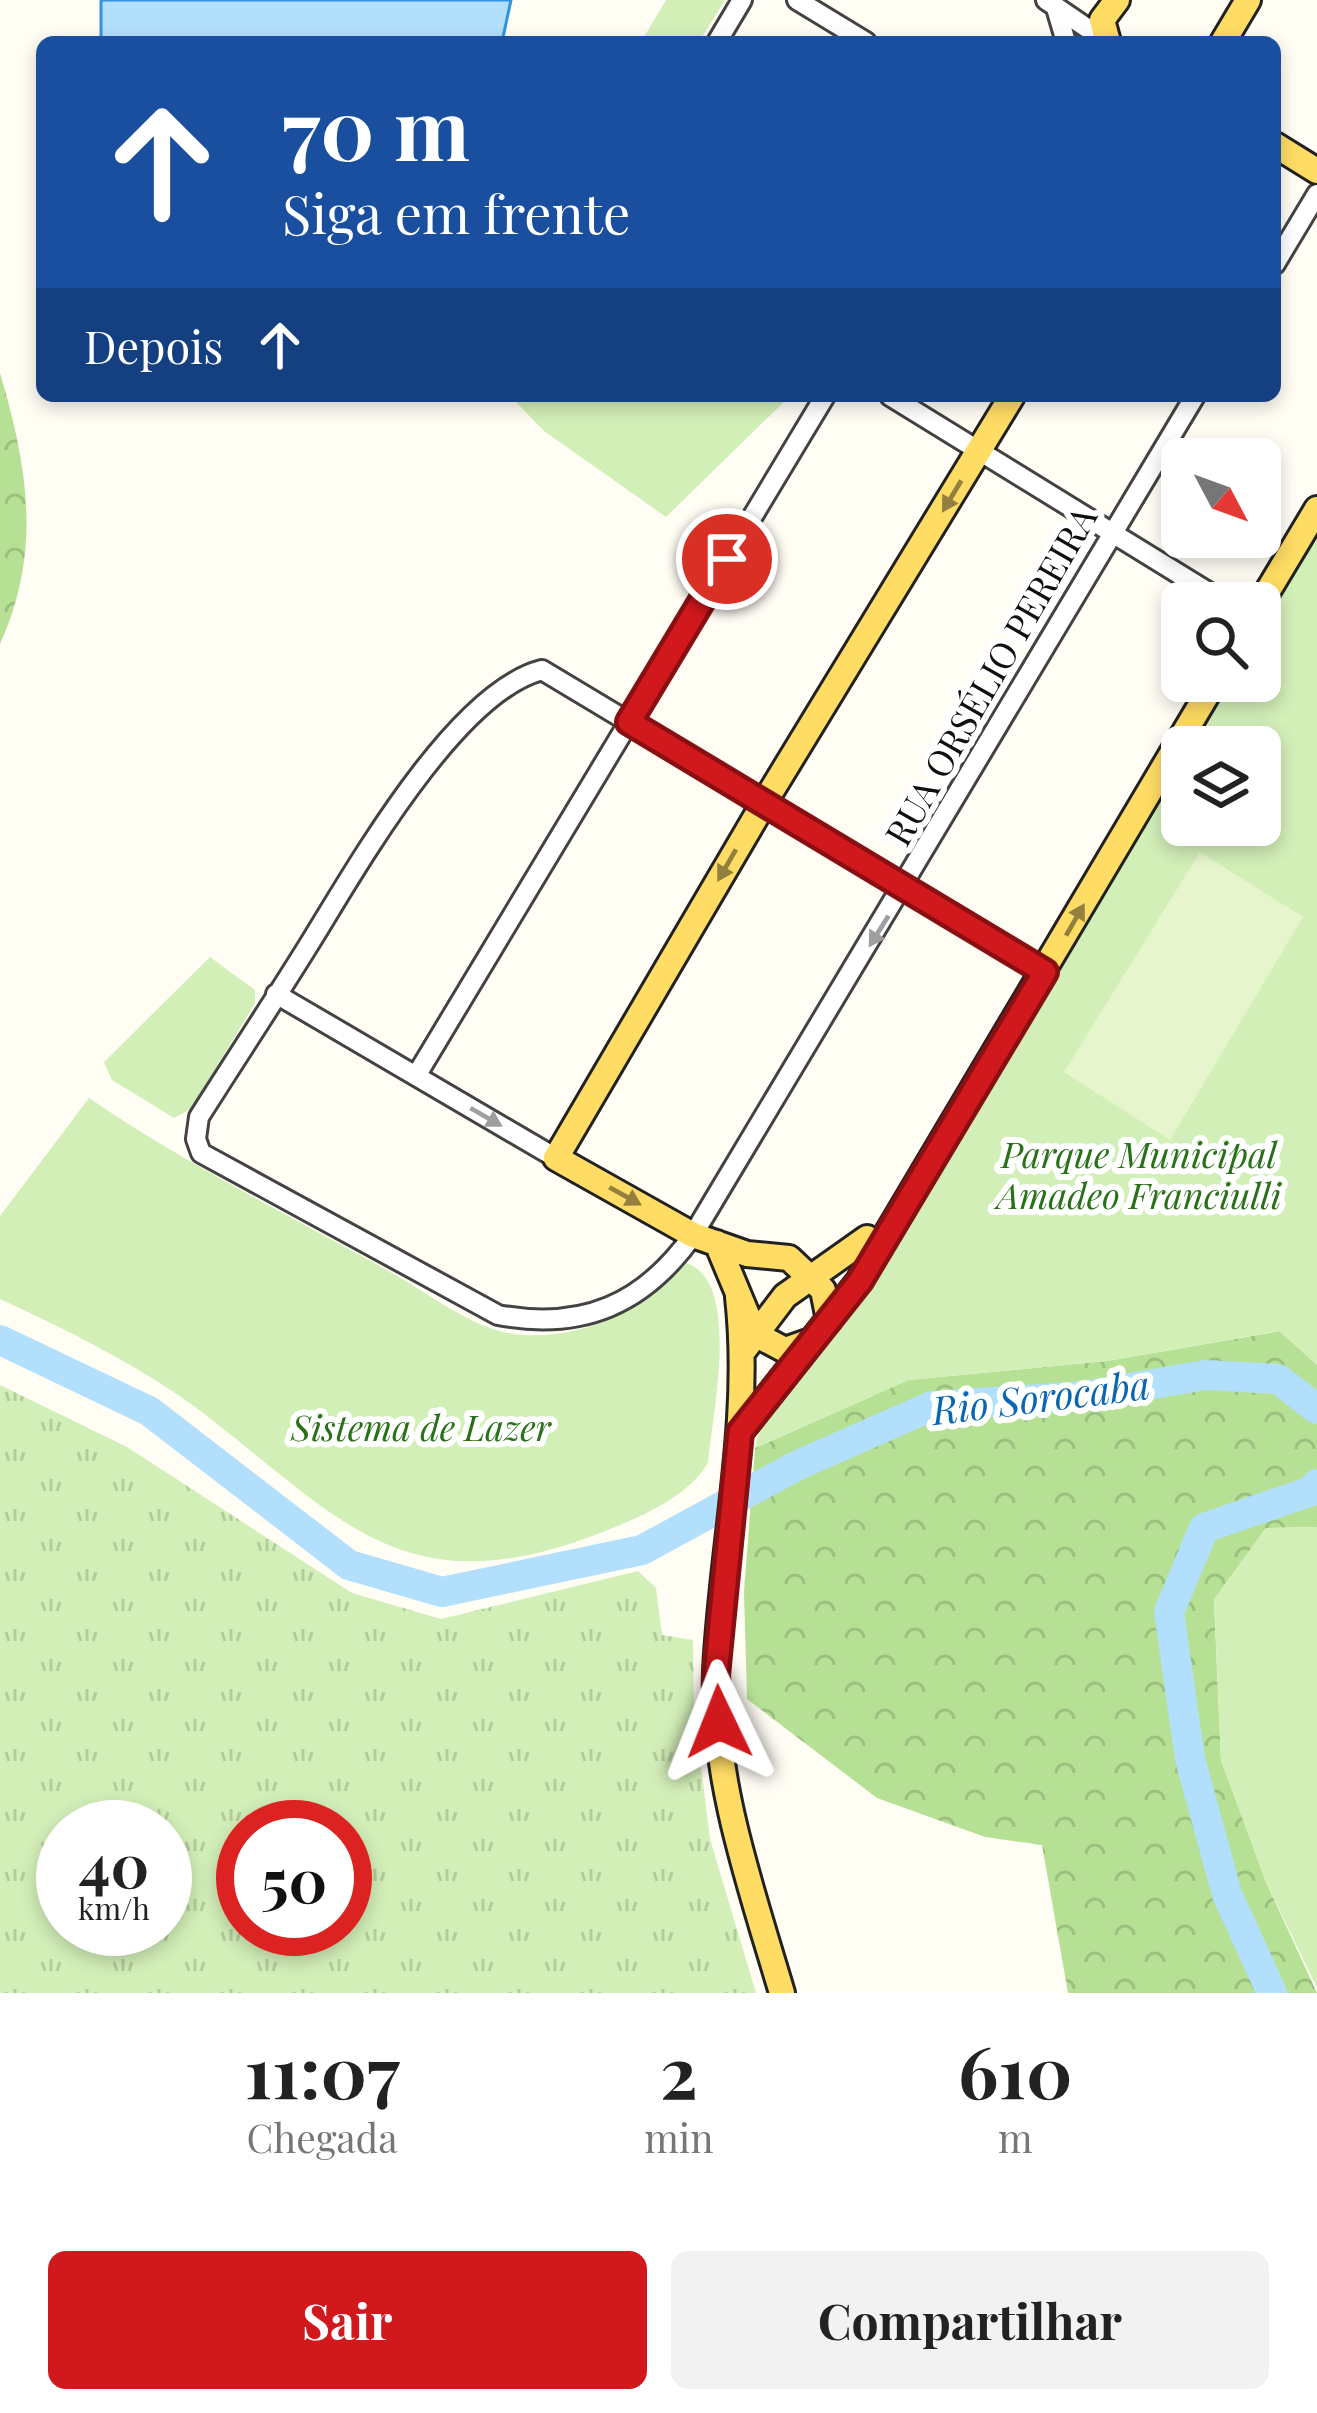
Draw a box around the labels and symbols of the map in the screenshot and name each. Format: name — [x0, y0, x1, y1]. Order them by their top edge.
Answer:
north arrow — [1161, 438, 1281, 558]
one-way arrow — [942, 479, 963, 513]
street label: RUA ORSÉLIO PEREIRA — [872, 496, 1106, 854]
pin — [676, 508, 778, 610]
one-way arrow — [718, 848, 739, 882]
one-way arrow — [1064, 903, 1085, 937]
one-way arrow — [869, 914, 891, 947]
one-way arrow — [470, 1106, 503, 1127]
park label: Parque Municipal Amadeo Franciulli — [993, 1129, 1282, 1218]
one-way arrow — [608, 1185, 642, 1206]
water label: Rio Sorocaba — [927, 1357, 1153, 1435]
park label: Sistema de Lazer — [290, 1402, 553, 1450]
position arrow — [656, 1659, 782, 1785]
speed limit sign: 50 — [216, 1800, 372, 1956]

